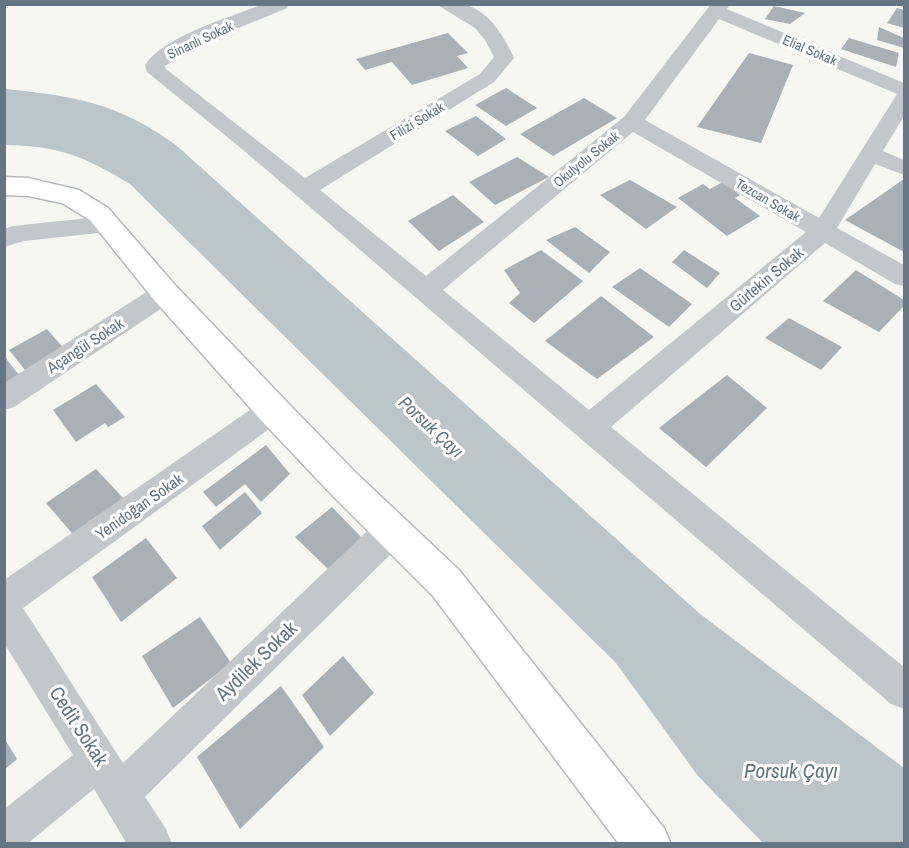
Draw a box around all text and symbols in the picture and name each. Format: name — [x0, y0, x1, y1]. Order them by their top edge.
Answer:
street label: Sinanlı Sokak — [164, 17, 236, 63]
street label: Elial Sokak — [780, 30, 840, 70]
street label: Filizi Sokak — [387, 98, 448, 144]
street label: Okulyolu Sokak — [549, 127, 623, 191]
street label: Tezcan Sokak — [733, 174, 804, 226]
street label: Gürtekin Sokak — [724, 241, 808, 316]
street label: Açangül Sokak — [41, 312, 128, 379]
water label: Porsuk Çayı — [393, 390, 469, 463]
street label: Yenidoğan Sokak — [91, 467, 188, 544]
street label: Aydilek Sokak — [208, 614, 303, 707]
street label: Cedit Sokak — [44, 681, 116, 771]
water label: Porsuk Çayı — [744, 756, 838, 785]

